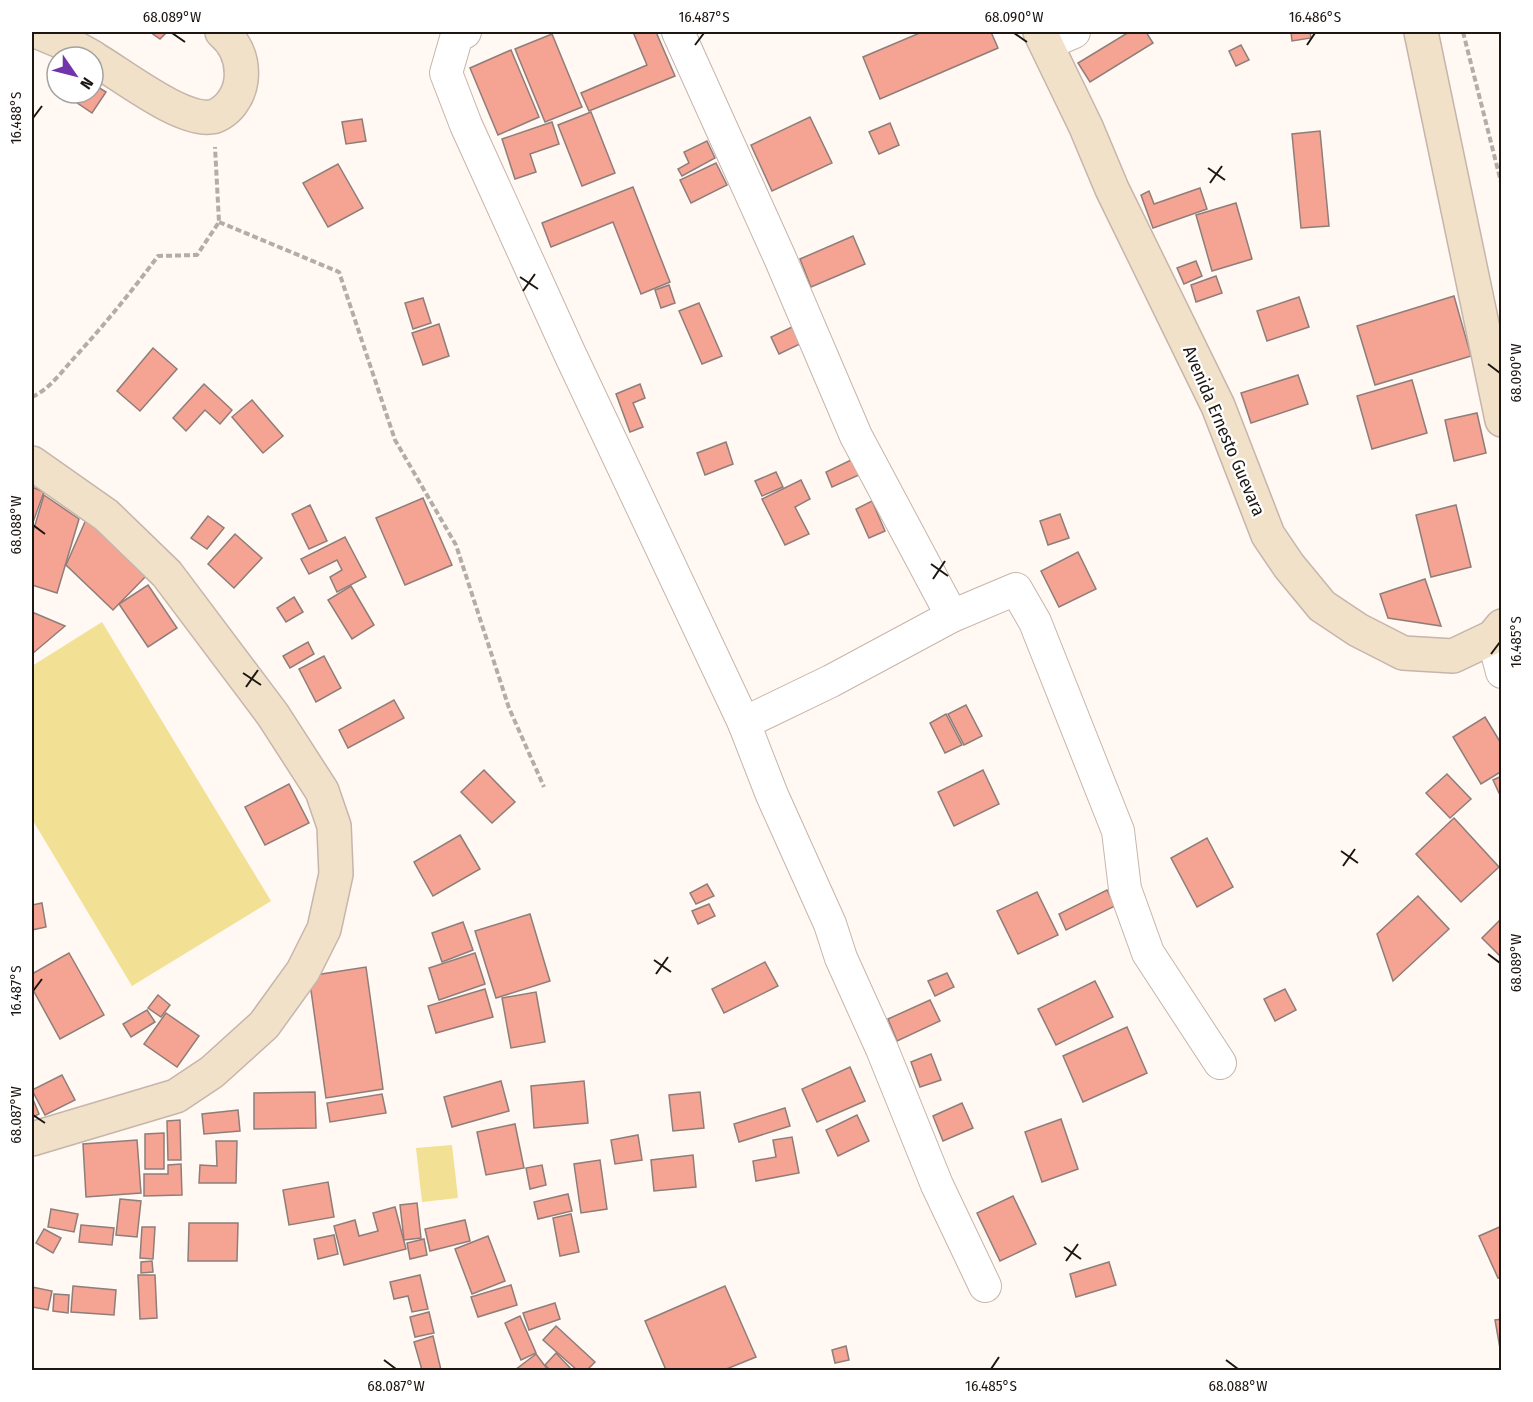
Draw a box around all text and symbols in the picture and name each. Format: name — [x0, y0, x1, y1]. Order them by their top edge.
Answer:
text: 68.089°W — [143, 8, 201, 26]
text: 16.487°S — [678, 8, 730, 26]
text: 68.090°W — [984, 8, 1044, 26]
text: 16.486°S — [1289, 8, 1341, 26]
north arrow — [45, 45, 105, 105]
text: N — [76, 74, 97, 93]
text: 16.488°S — [7, 92, 25, 144]
street label: Avenida Ernesto Guevara — [1178, 343, 1270, 520]
text: 68.090°W — [1507, 343, 1525, 403]
text: 68.088°W — [7, 495, 25, 555]
text: 16.485°S — [1507, 616, 1525, 668]
text: 68.089°W — [1507, 934, 1525, 992]
text: 16.487°S — [7, 965, 25, 1017]
text: 68.087°W — [7, 1086, 25, 1144]
text: 68.087°W — [367, 1377, 425, 1395]
text: 16.485°S — [965, 1377, 1017, 1395]
text: 68.088°W — [1208, 1377, 1268, 1395]

